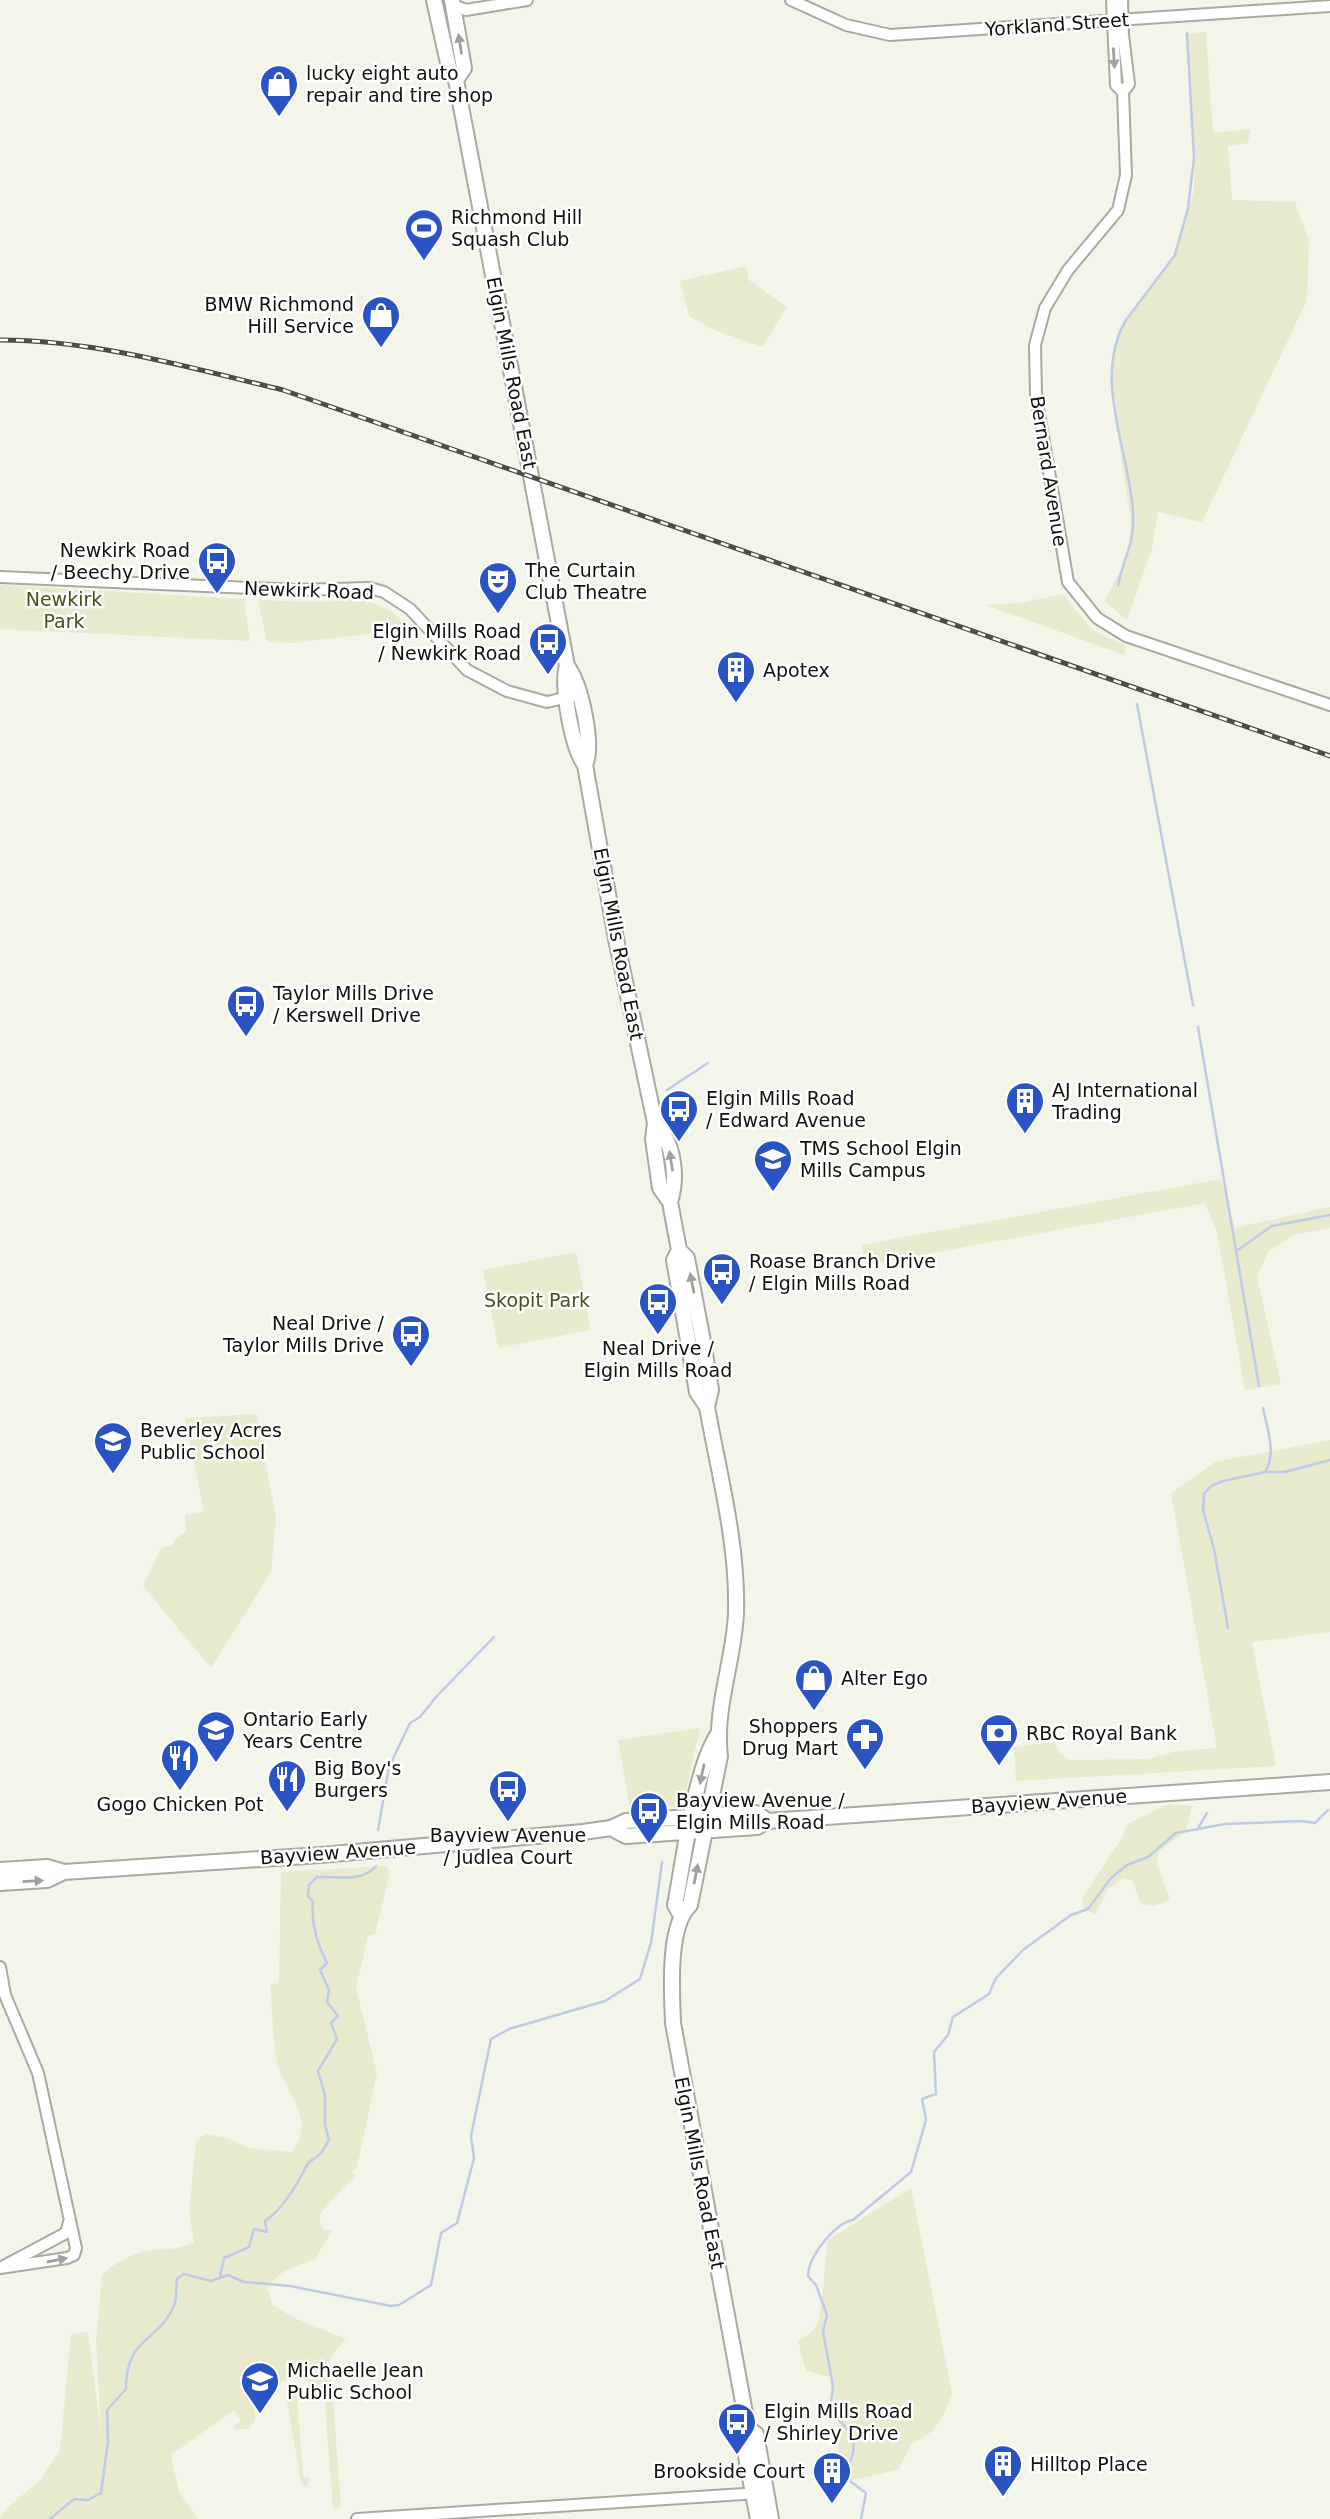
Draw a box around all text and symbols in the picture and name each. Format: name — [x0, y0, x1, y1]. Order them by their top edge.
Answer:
street label: Yorkland Street — [983, 8, 1130, 40]
one-way arrow — [455, 33, 466, 55]
one-way arrow — [1109, 47, 1120, 69]
place label: lucky eight auto repair and tire shop — [306, 62, 493, 106]
shop icon: lucky eight auto repair and tire shop — [258, 63, 300, 118]
place label: Richmond Hill Squash Club — [451, 206, 582, 250]
sports icon: Richmond Hill Squash Club — [403, 207, 445, 262]
street label: Elgin Mills Road East — [483, 275, 541, 471]
place label: BMW Richmond Hill Service — [205, 293, 354, 337]
shop icon: BMW Richmond Hill Service — [360, 294, 402, 349]
street label: Bernard Avenue — [1026, 394, 1072, 548]
place label: Newkirk Road / Beechy Drive — [51, 539, 190, 583]
bus stop icon: Newkirk Road / Beechy Drive — [196, 540, 238, 595]
place label: The Curtain Club Theatre — [524, 559, 647, 603]
theatre icon: The Curtain Club Theatre — [477, 560, 519, 615]
street label: Newkirk Road — [244, 577, 374, 603]
park label: Newkirk Park — [26, 588, 102, 632]
place label: Elgin Mills Road / Newkirk Road — [372, 620, 521, 664]
bus stop icon: Elgin Mills Road / Newkirk Road — [527, 621, 569, 676]
building icon: Apotex — [715, 649, 757, 704]
place label: Apotex — [763, 659, 830, 681]
street label: Elgin Mills Road East — [590, 846, 648, 1042]
place label: Taylor Mills Drive / Kerswell Drive — [272, 982, 434, 1026]
bus stop icon: Taylor Mills Drive / Kerswell Drive — [225, 983, 267, 1038]
place label: AJ International Trading — [1051, 1079, 1198, 1123]
building icon: AJ International Trading — [1004, 1080, 1046, 1135]
place label: Elgin Mills Road / Edward Avenue — [706, 1087, 866, 1131]
bus stop icon: Elgin Mills Road / Edward Avenue — [658, 1088, 700, 1143]
place label: TMS School Elgin Mills Campus — [799, 1137, 962, 1181]
school or university icon: TMS School Elgin Mills Campus — [752, 1138, 794, 1193]
one-way arrow — [665, 1149, 676, 1171]
place label: Roase Branch Drive / Elgin Mills Road — [749, 1250, 936, 1294]
bus stop icon: Roase Branch Drive / Elgin Mills Road — [701, 1251, 743, 1306]
one-way arrow — [686, 1272, 697, 1294]
bus stop icon: Neal Drive / Elgin Mills Road — [637, 1281, 679, 1336]
park label: Skopit Park — [484, 1289, 590, 1311]
place label: Neal Drive / Taylor Mills Drive — [222, 1312, 385, 1356]
bus stop icon: Neal Drive / Taylor Mills Drive — [390, 1313, 432, 1368]
place label: Neal Drive / Elgin Mills Road — [584, 1337, 732, 1381]
place label: Beverley Acres Public School — [140, 1419, 282, 1463]
school or university icon: Beverley Acres Public School — [92, 1420, 134, 1475]
shop icon: Alter Ego — [793, 1657, 835, 1712]
place label: Alter Ego — [841, 1667, 928, 1689]
place label: Ontario Early Years Centre — [242, 1708, 368, 1752]
school or university icon: Ontario Early Years Centre — [195, 1709, 237, 1764]
bank icon: RBC Royal Bank — [978, 1712, 1020, 1767]
place label: Shoppers Drug Mart — [742, 1715, 838, 1759]
pharmacy icon: Shoppers Drug Mart — [844, 1716, 886, 1771]
place label: RBC Royal Bank — [1026, 1722, 1177, 1744]
restaurant icon: Gogo Chicken Pot — [159, 1737, 201, 1792]
place label: Big Boy's Burgers — [314, 1757, 401, 1801]
restaurant icon: Big Boy's Burgers — [266, 1758, 308, 1813]
one-way arrow — [696, 1763, 707, 1785]
bus stop icon: Bayview Avenue / Judlea Court — [487, 1768, 529, 1823]
street label: Bayview Avenue — [970, 1785, 1128, 1817]
place label: Bayview Avenue / Elgin Mills Road — [676, 1789, 845, 1833]
bus stop icon: Bayview Avenue / Elgin Mills Road — [628, 1790, 670, 1845]
place label: Gogo Chicken Pot — [96, 1793, 264, 1815]
place label: Bayview Avenue / Judlea Court — [430, 1824, 586, 1868]
street label: Bayview Avenue — [259, 1836, 417, 1868]
one-way arrow — [691, 1863, 702, 1885]
one-way arrow — [22, 1876, 44, 1887]
street label: Elgin Mills Road East — [671, 2075, 729, 2271]
one-way arrow — [46, 2254, 68, 2265]
place label: Michaelle Jean Public School — [287, 2359, 424, 2403]
school or university icon: Michaelle Jean Public School — [239, 2360, 281, 2415]
place label: Elgin Mills Road / Shirley Drive — [764, 2400, 913, 2444]
bus stop icon: Elgin Mills Road / Shirley Drive — [716, 2401, 758, 2456]
building icon: Hilltop Place — [982, 2443, 1024, 2498]
building icon: Brookside Court — [811, 2450, 853, 2505]
place label: Hilltop Place — [1030, 2453, 1148, 2475]
place label: Brookside Court — [653, 2460, 805, 2482]

